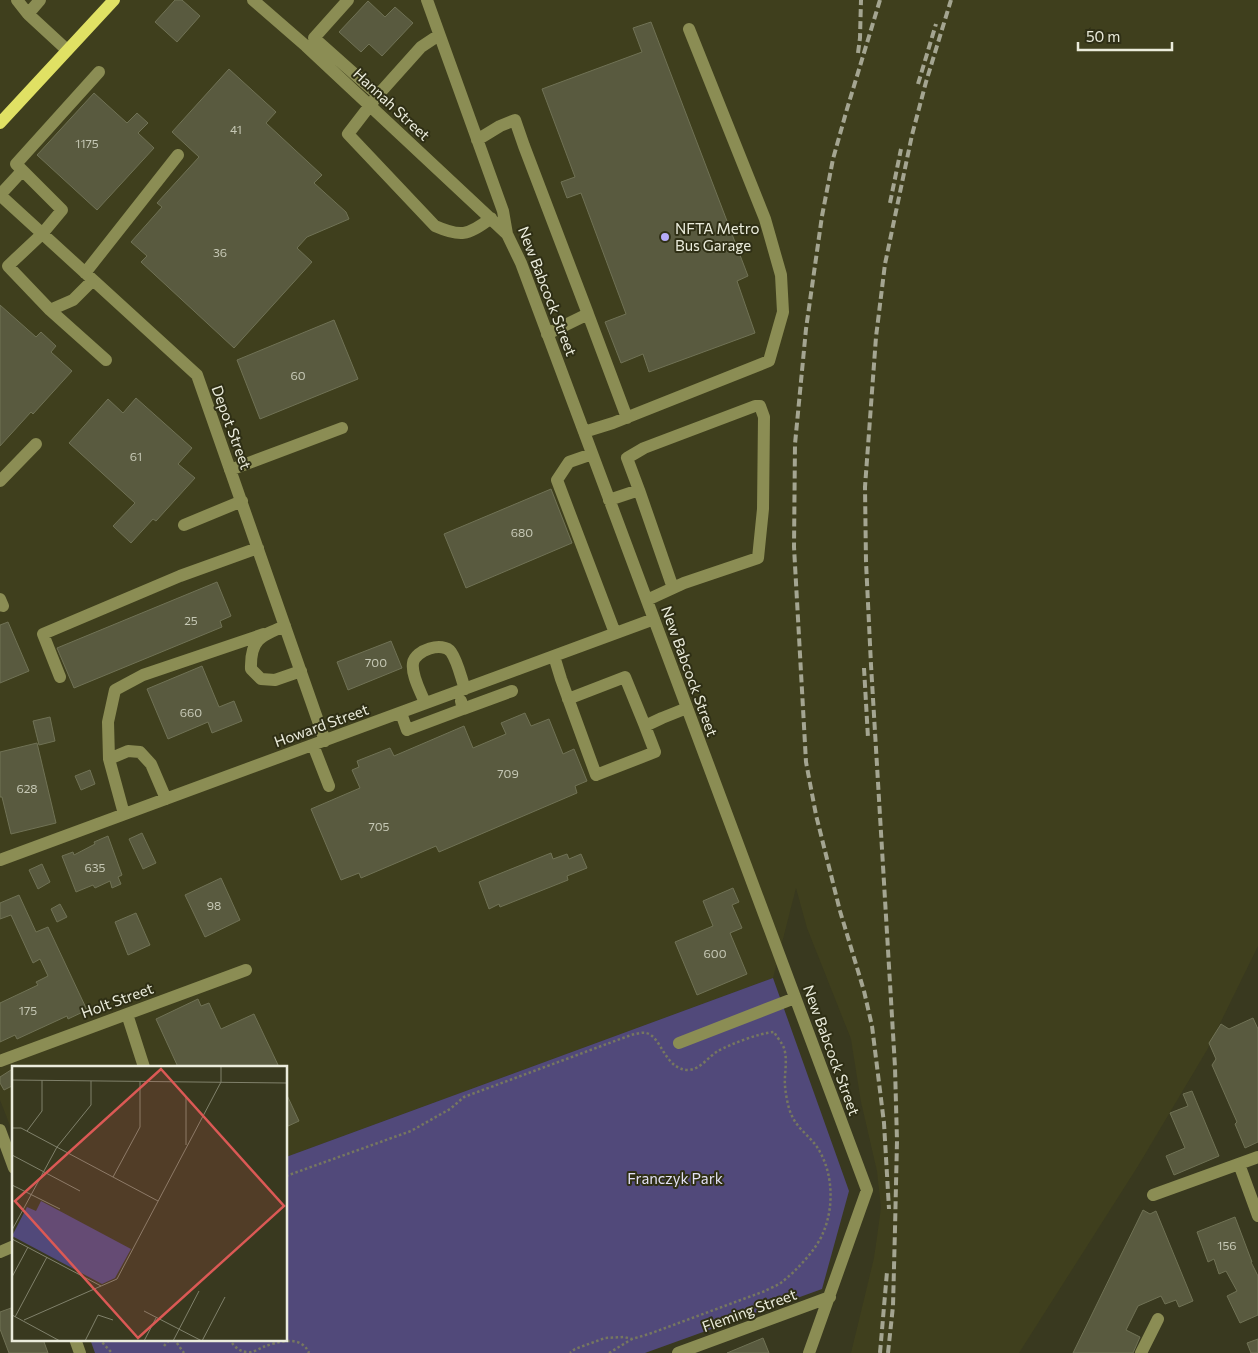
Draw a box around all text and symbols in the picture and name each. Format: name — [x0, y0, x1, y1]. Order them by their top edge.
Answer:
scale bar — [1078, 20, 1172, 52]
text: 50 m — [1086, 27, 1120, 45]
street label: Hannah Street — [350, 64, 434, 144]
house number: 41 — [230, 122, 242, 136]
house number: 1175 — [75, 136, 99, 150]
place label: NFTA Metro Bus Garage — [675, 219, 759, 254]
street label: New Babcock Street — [515, 224, 581, 358]
marker: NFTA Metro Bus Garage — [659, 231, 671, 243]
house number: 36 — [213, 245, 227, 259]
house number: 60 — [290, 368, 306, 382]
street label: Depot Street — [208, 383, 256, 471]
house number: 61 — [130, 449, 142, 463]
house number: 680 — [511, 525, 533, 539]
street label: New Babcock Street — [658, 603, 722, 739]
house number: 25 — [184, 613, 198, 627]
house number: 700 — [365, 655, 387, 669]
street label: Howard Street — [271, 700, 371, 750]
house number: 660 — [180, 705, 202, 719]
house number: 709 — [497, 766, 519, 780]
house number: 628 — [16, 781, 38, 795]
house number: 705 — [368, 819, 390, 833]
house number: 635 — [85, 860, 106, 874]
house number: 98 — [207, 898, 221, 912]
house number: 600 — [704, 946, 727, 960]
street label: Holt Street — [78, 979, 156, 1021]
street label: New Babcock Street — [800, 982, 864, 1118]
house number: 175 — [19, 1003, 37, 1017]
inset map — [12, 1066, 288, 1340]
park label: Franczyk Park — [627, 1169, 723, 1187]
house number: 156 — [1217, 1238, 1237, 1252]
street label: Fleming Street — [699, 1285, 799, 1335]

